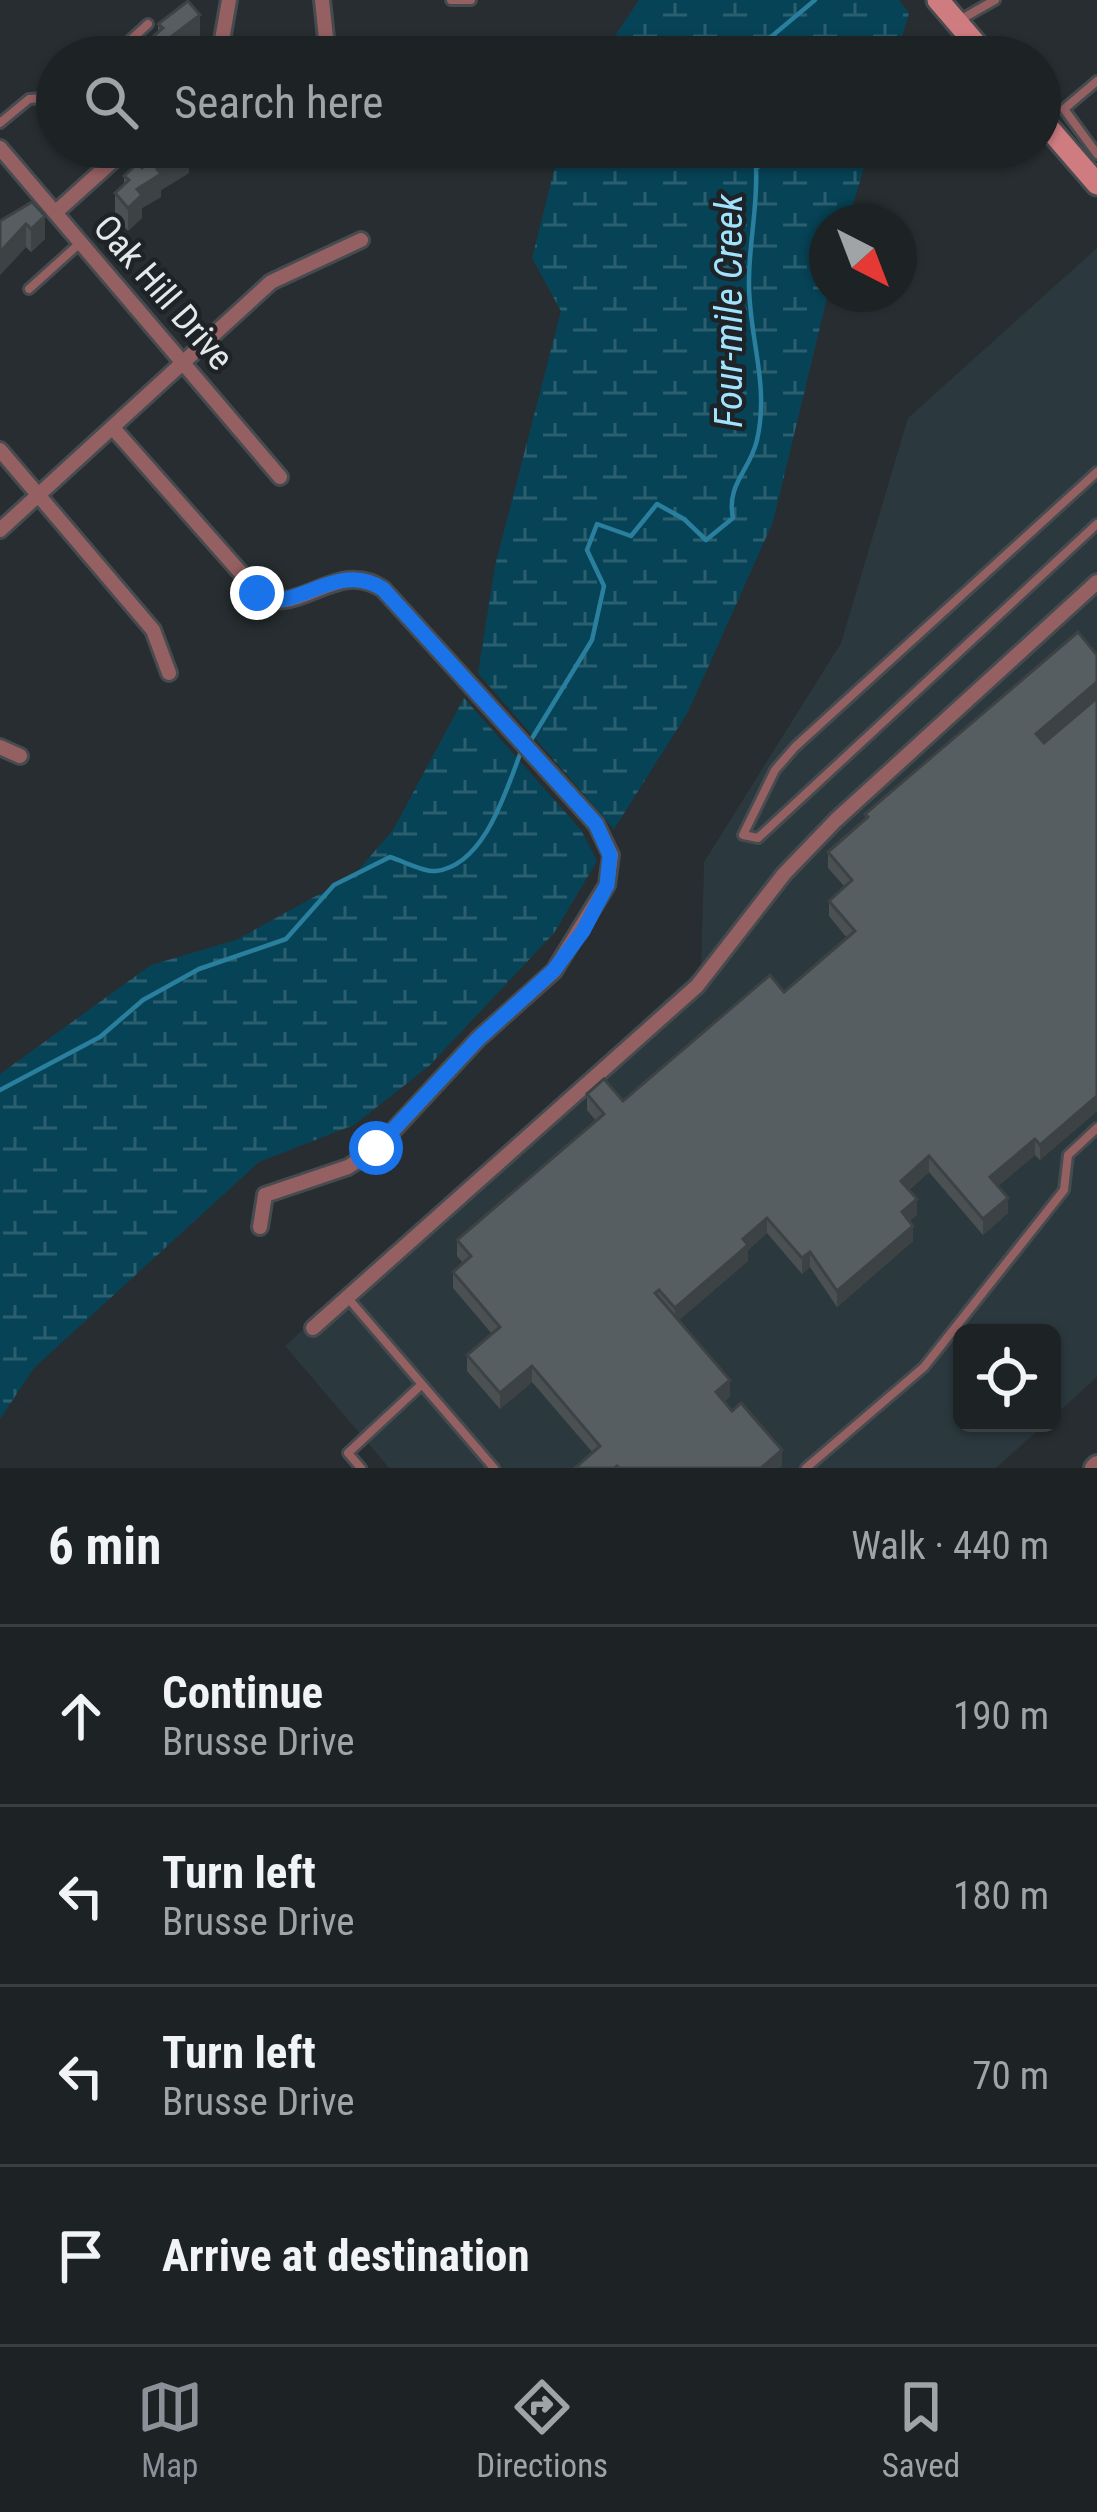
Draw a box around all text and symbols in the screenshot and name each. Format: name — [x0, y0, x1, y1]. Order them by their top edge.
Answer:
search box — [36, 36, 1061, 168]
icon: search — [78, 69, 144, 135]
text: Search here — [174, 76, 383, 129]
water label: Four-mile Creek — [706, 193, 752, 428]
north arrow — [809, 204, 917, 312]
street label: Oak Hill Drive — [85, 207, 242, 378]
route end — [230, 566, 284, 620]
route start — [349, 1121, 403, 1175]
map controls — [953, 1324, 1061, 1432]
button: locate — [953, 1324, 1061, 1432]
text: 6 min — [48, 1517, 161, 1576]
text: Walk · 440 m — [851, 1523, 1049, 1569]
text: Continue — [162, 1666, 323, 1719]
icon: ahead — [48, 1683, 114, 1749]
text: 190 m — [953, 1693, 1049, 1739]
text: Brusse Drive — [162, 1719, 355, 1765]
text: Turn left — [162, 1846, 316, 1899]
icon: left — [48, 1863, 114, 1929]
text: 180 m — [953, 1873, 1049, 1919]
text: Brusse Drive — [162, 1899, 355, 1945]
text: Turn left — [162, 2026, 316, 2079]
icon: left — [48, 2043, 114, 2109]
text: 70 m — [972, 2053, 1049, 2099]
text: Brusse Drive — [162, 2079, 355, 2125]
icon: arrive — [48, 2223, 114, 2289]
text: Arrive at destination — [162, 2229, 530, 2282]
tab: Map — [137, 2374, 203, 2485]
tab: Directions — [476, 2374, 608, 2485]
tab: Saved — [882, 2374, 960, 2485]

